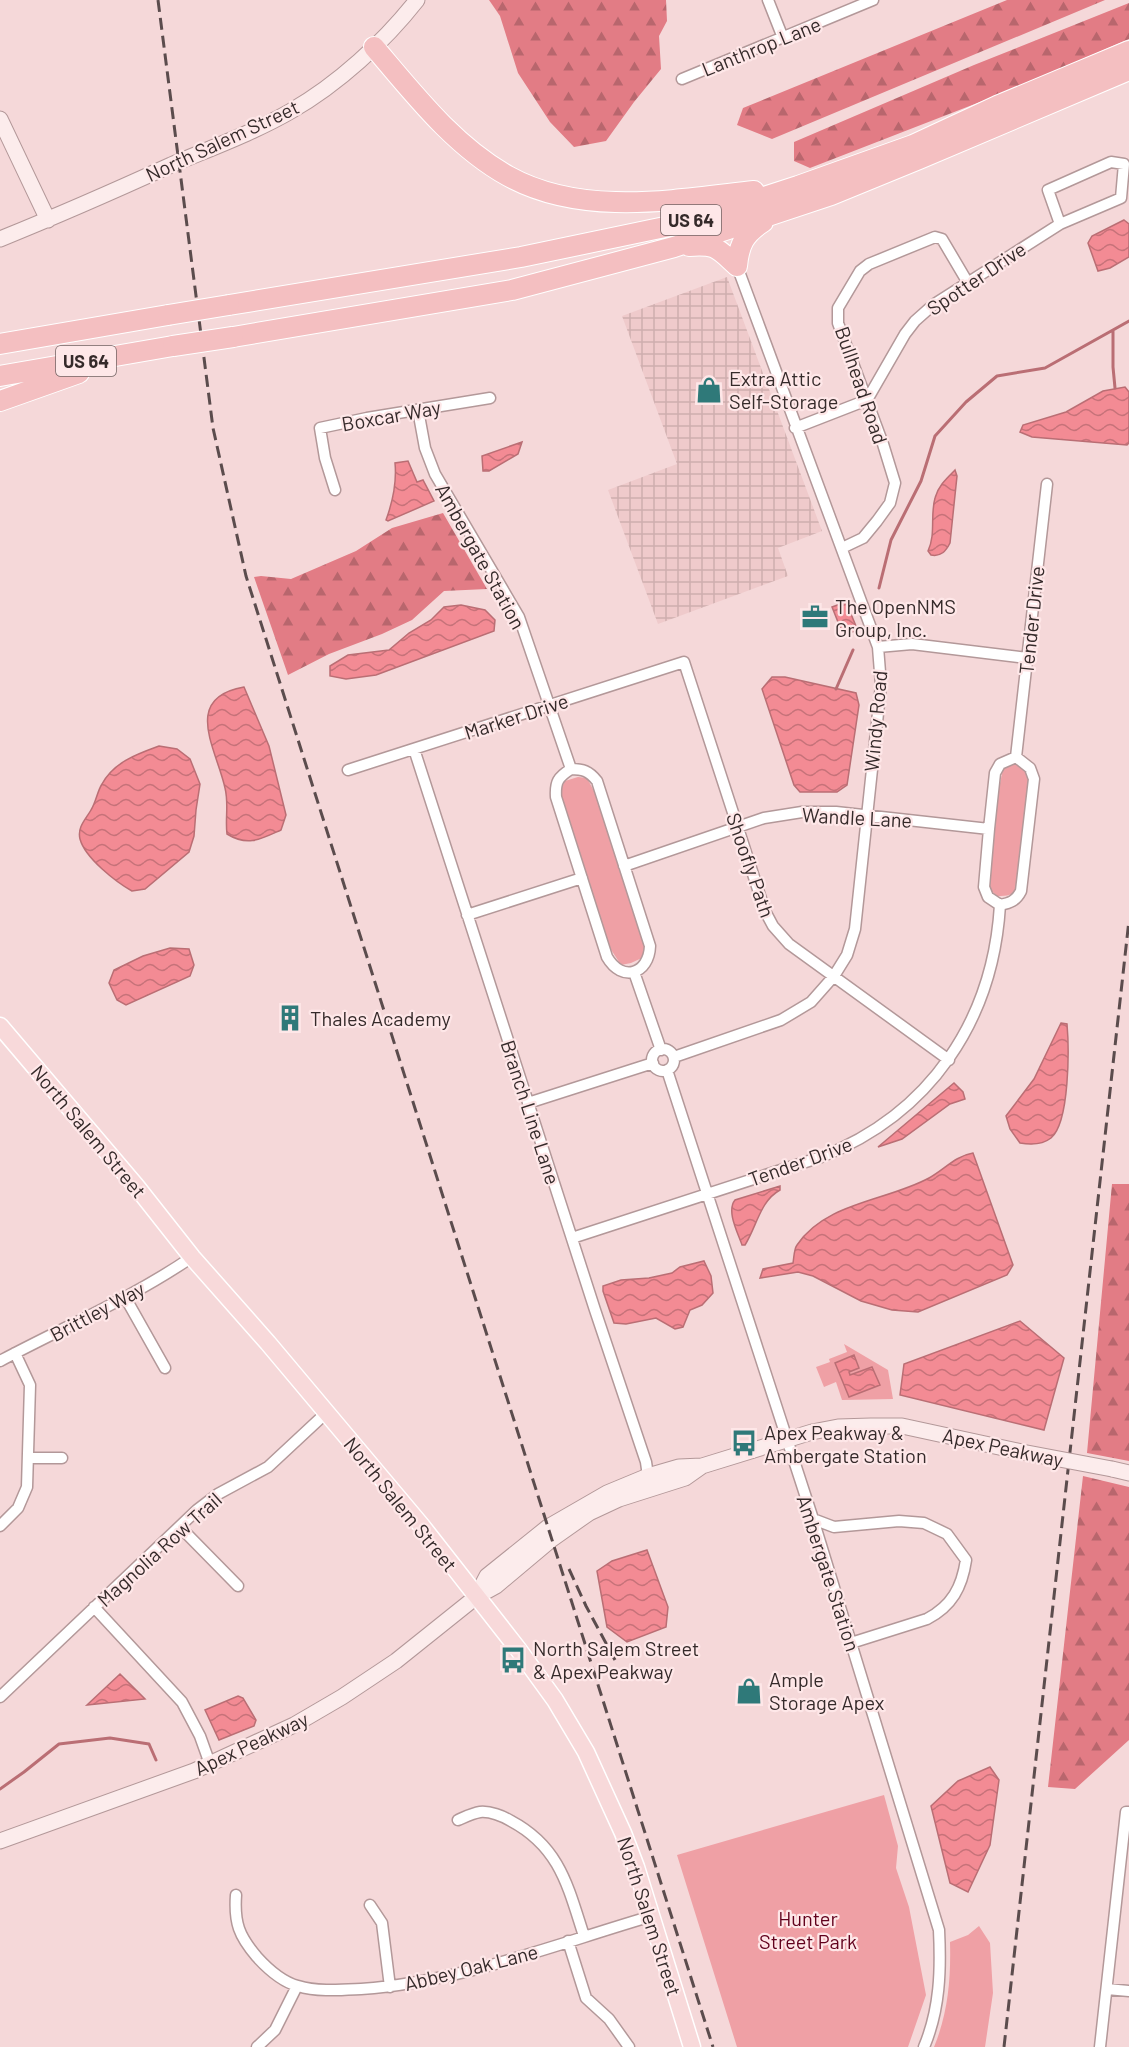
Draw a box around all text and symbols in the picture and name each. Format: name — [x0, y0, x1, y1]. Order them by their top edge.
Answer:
street label: Lanthrop Lane — [698, 11, 824, 81]
street label: North Salem Street — [142, 94, 302, 186]
road number: US 64 — [661, 205, 721, 235]
street label: Spotter Drive — [922, 236, 1030, 320]
street label: Bullhead Road — [831, 323, 893, 447]
road number: US 64 — [56, 346, 116, 376]
place label: Extra Attic Self-Storage — [729, 366, 838, 413]
shop icon: Extra Attic Self-Storage — [694, 375, 724, 405]
street label: Boxcar Way — [340, 394, 442, 436]
street label: Ambergate Station — [431, 479, 531, 633]
street label: Tender Drive — [1013, 565, 1049, 675]
place label: The OpenNMS Group, Inc. — [835, 594, 956, 641]
office icon: The OpenNMS Group, Inc. — [800, 602, 830, 632]
street label: Windy Road — [859, 669, 891, 773]
street label: Marker Drive — [461, 688, 571, 744]
street label: Wandle Lane — [801, 802, 913, 832]
street label: Shoofly Path — [722, 810, 780, 920]
building icon: Thales Academy — [275, 1003, 305, 1033]
place label: Thales Academy — [310, 1006, 451, 1030]
street label: Branch Line Lane — [496, 1037, 566, 1187]
street label: North Salem Street — [26, 1060, 152, 1202]
street label: Tender Drive — [745, 1131, 855, 1191]
street label: Brittley Way — [46, 1276, 148, 1346]
place label: Apex Peakway & Ambergate Station — [764, 1420, 927, 1467]
street label: Apex Peakway — [940, 1423, 1066, 1471]
bus stop icon: Apex Peakway & Ambergate Station — [729, 1428, 759, 1458]
street label: North Salem Street — [339, 1432, 463, 1576]
street label: Magnolia Row Trail — [92, 1487, 226, 1611]
street label: Ambergate Station — [792, 1492, 866, 1654]
place label: North Salem Street & Apex Peakway — [533, 1636, 699, 1683]
bus stop icon: North Salem Street & Apex Peakway — [498, 1645, 528, 1675]
place label: Ample Storage Apex — [769, 1667, 885, 1714]
shop icon: Ample Storage Apex — [734, 1676, 764, 1706]
street label: Apex Peakway — [190, 1706, 312, 1780]
street label: North Salem Street — [613, 1833, 687, 1999]
park label: Hunter Street Park — [759, 1906, 857, 1953]
street label: Abbey Oak Lane — [402, 1939, 540, 1995]

